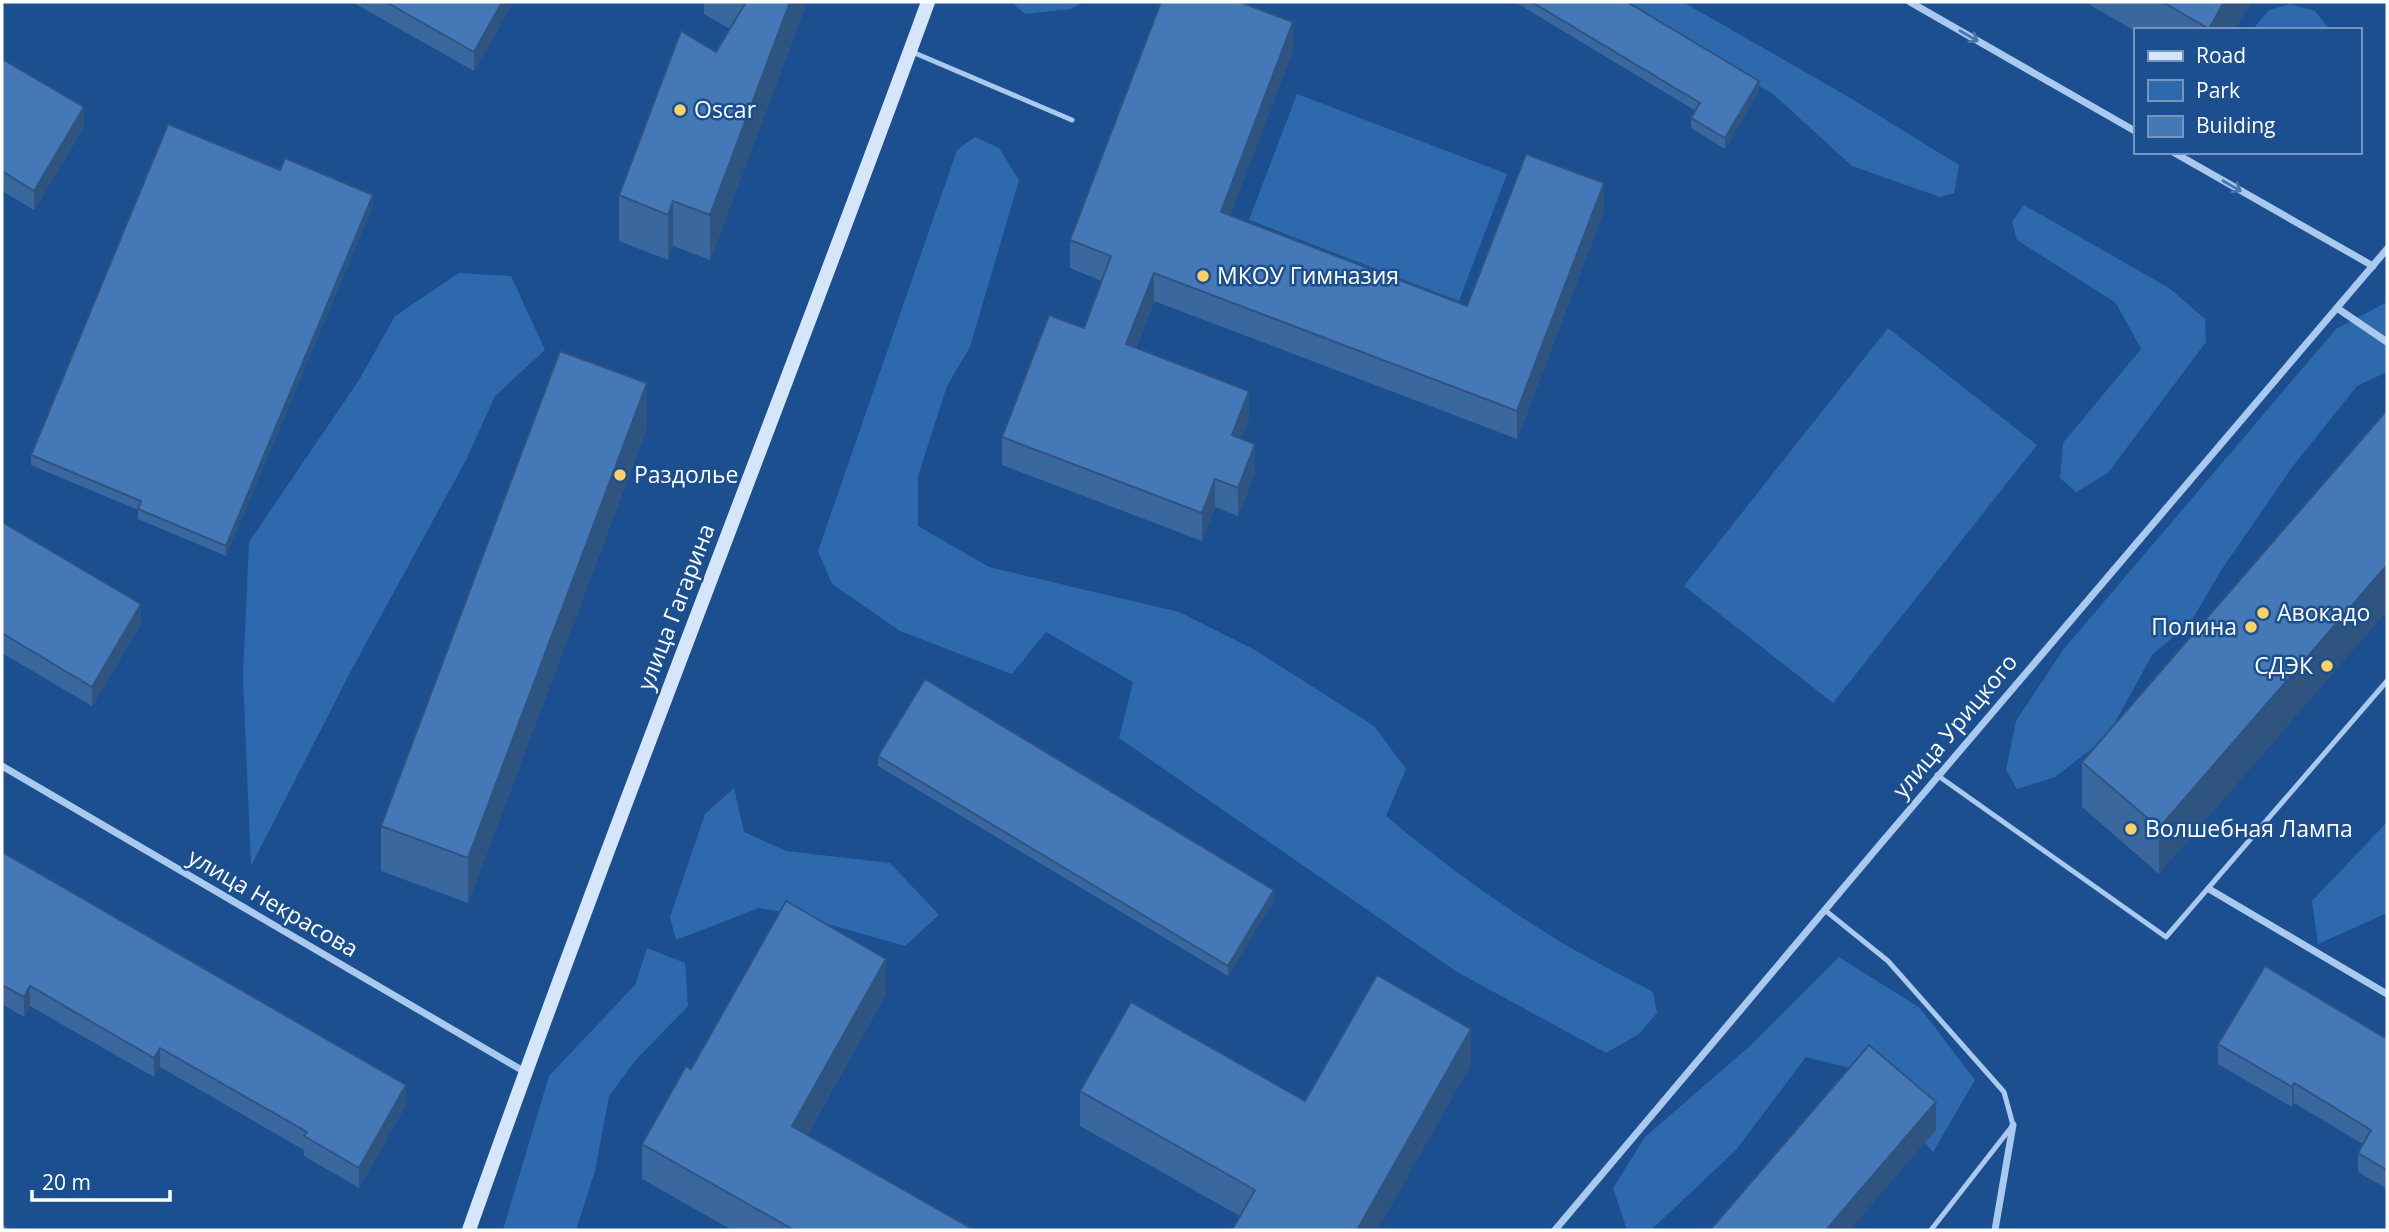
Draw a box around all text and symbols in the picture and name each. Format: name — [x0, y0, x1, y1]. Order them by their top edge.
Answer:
legend — [2134, 28, 2361, 154]
one-way arrow — [1958, 30, 1979, 43]
text: Road — [2196, 41, 2246, 69]
text: Park — [2196, 76, 2240, 104]
place label: Oscar — [694, 93, 757, 125]
marker: Oscar — [672, 102, 688, 118]
text: Building — [2196, 111, 2275, 139]
one-way arrow — [2222, 179, 2242, 193]
place label: МКОУ Гимназия — [1217, 259, 1399, 291]
marker: МКОУ Гимназия — [1195, 268, 1211, 284]
place label: Раздолье — [634, 458, 738, 490]
marker: Раздолье — [612, 467, 628, 483]
street label: улица Гагарина — [629, 519, 722, 695]
place label: Авокадо — [2277, 596, 2370, 628]
marker: Авокадо — [2255, 605, 2271, 621]
place label: Полина — [2151, 610, 2237, 642]
marker: Полина — [2243, 619, 2259, 635]
street label: улица Урицкого — [1884, 646, 2024, 804]
place label: СДЭК — [2254, 649, 2314, 681]
marker: СДЭК — [2319, 658, 2335, 674]
place label: Волшебная Лампа — [2145, 812, 2353, 844]
marker: Волшебная Лампа — [2123, 821, 2139, 837]
street label: улица Некрасова — [182, 840, 365, 964]
scale bar — [32, 1158, 170, 1202]
text: 20 m — [42, 1168, 91, 1196]

